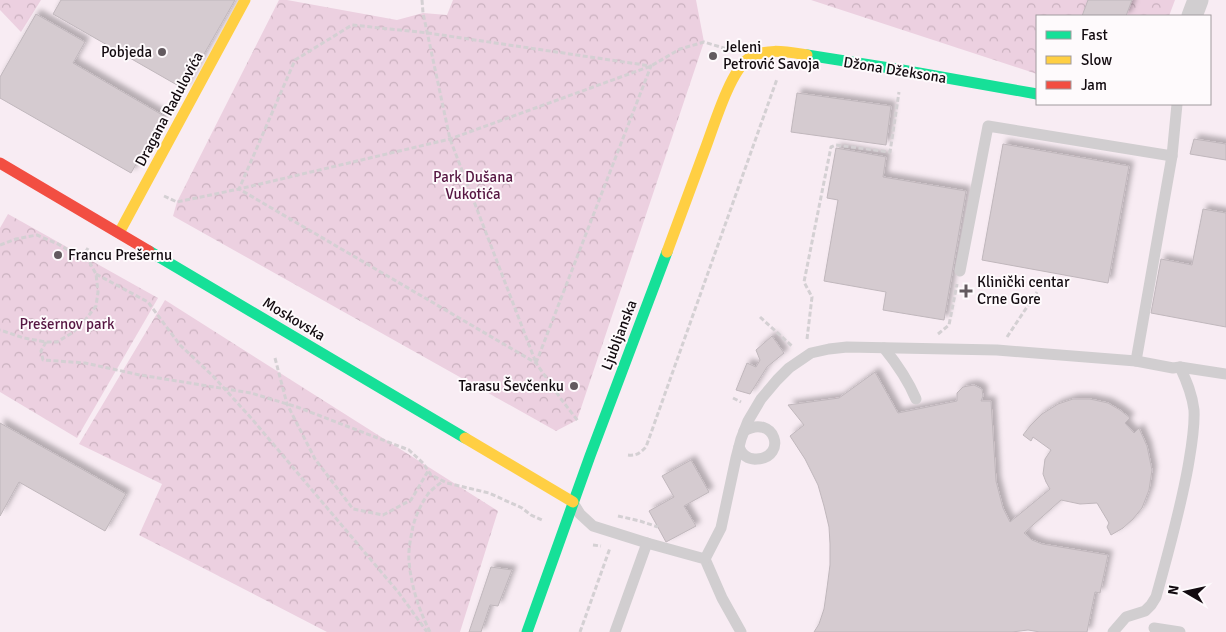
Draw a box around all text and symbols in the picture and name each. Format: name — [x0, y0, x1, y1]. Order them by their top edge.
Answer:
legend — [1036, 15, 1211, 105]
text: Fast — [1081, 26, 1108, 44]
place label: Jeleni Petrović Savoja — [723, 38, 820, 73]
place label: Pobjeda — [101, 43, 152, 61]
marker: Pobjeda — [156, 46, 168, 58]
street label: Dragana Radulovića — [131, 49, 207, 169]
marker: Jeleni Petrović Savoja — [707, 50, 719, 62]
text: Slow — [1081, 51, 1112, 69]
street label: Džona Džeksona — [842, 53, 948, 87]
text: Jam — [1081, 76, 1107, 94]
park label: Park Dušana Vukotića — [433, 168, 513, 203]
place label: Francu Prešernu — [68, 246, 172, 264]
marker: Francu Prešernu — [52, 249, 64, 261]
place label: Klinički centar Crne Gore — [977, 273, 1070, 308]
marker: Klinički centar Crne Gore — [959, 284, 973, 298]
street label: Moskovska — [259, 293, 329, 345]
street label: Ljubljanska — [597, 297, 641, 373]
park label: Prešernov park — [19, 315, 115, 333]
place label: Tarasu Ševčenku — [459, 376, 564, 395]
marker: Tarasu Ševčenku — [568, 380, 580, 392]
north arrow — [1161, 567, 1211, 617]
text: N — [1164, 584, 1183, 596]

